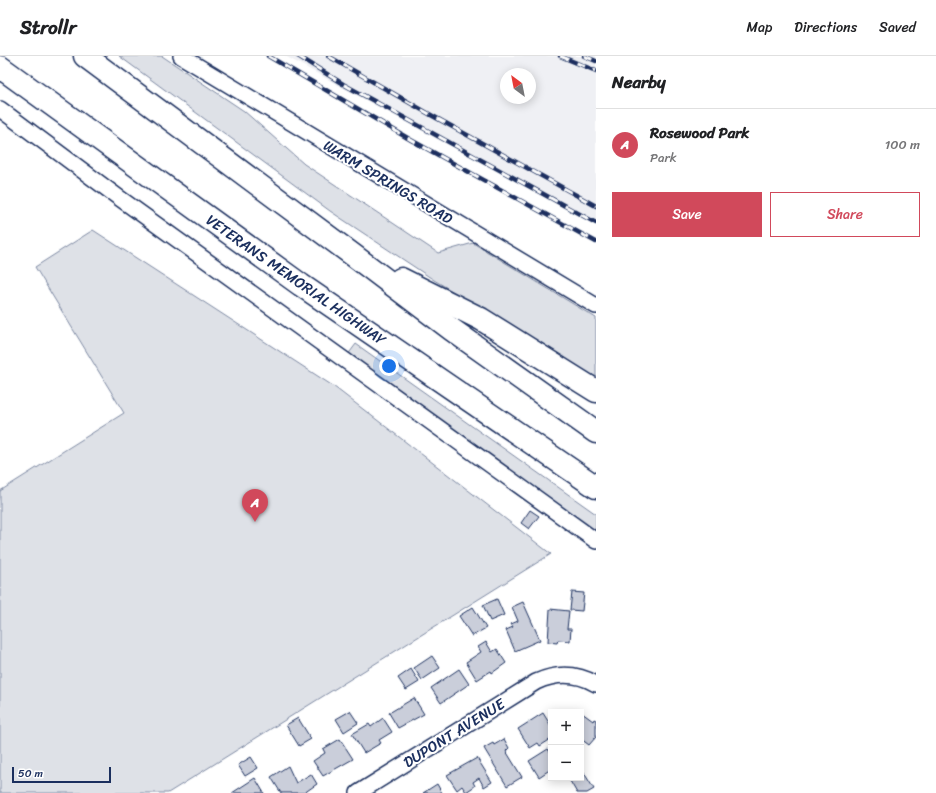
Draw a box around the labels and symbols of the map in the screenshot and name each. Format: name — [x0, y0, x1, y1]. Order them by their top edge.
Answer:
north arrow — [500, 68, 536, 104]
street label: WARM SPRINGS ROAD — [318, 133, 458, 231]
street label: VETERANS MEMORIAL HIGHWAY — [200, 208, 392, 353]
your location — [379, 356, 399, 376]
pin: A — [242, 489, 268, 522]
street label: DUPONT AVENUE — [398, 690, 511, 775]
scale bar — [12, 765, 111, 784]

